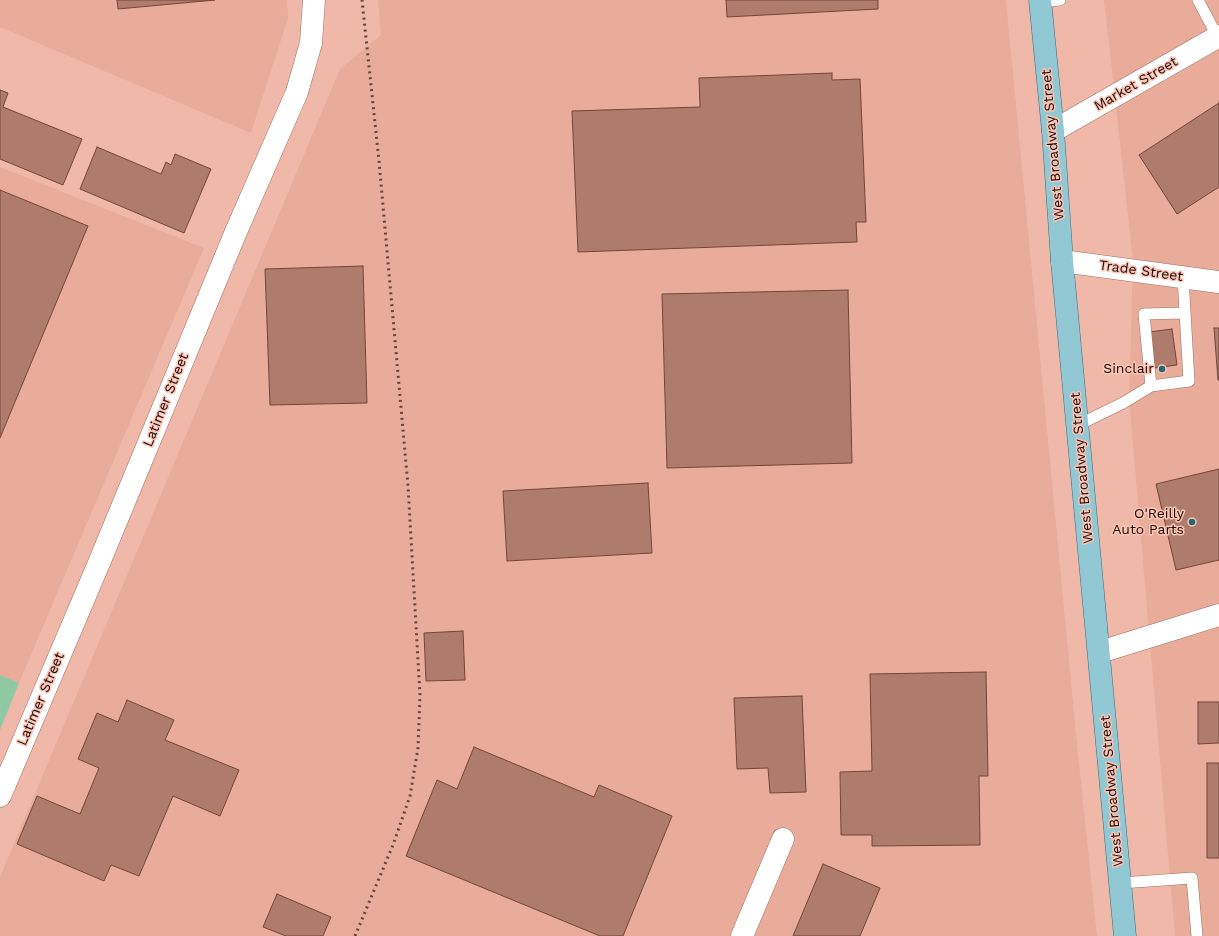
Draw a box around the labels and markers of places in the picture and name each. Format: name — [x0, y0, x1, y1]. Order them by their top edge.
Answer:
place label: Sinclair — [1103, 361, 1154, 377]
marker: Sinclair — [1157, 364, 1167, 374]
place label: O'Reilly Auto Parts — [1112, 506, 1184, 538]
marker: O'Reilly Auto Parts — [1187, 517, 1197, 527]

